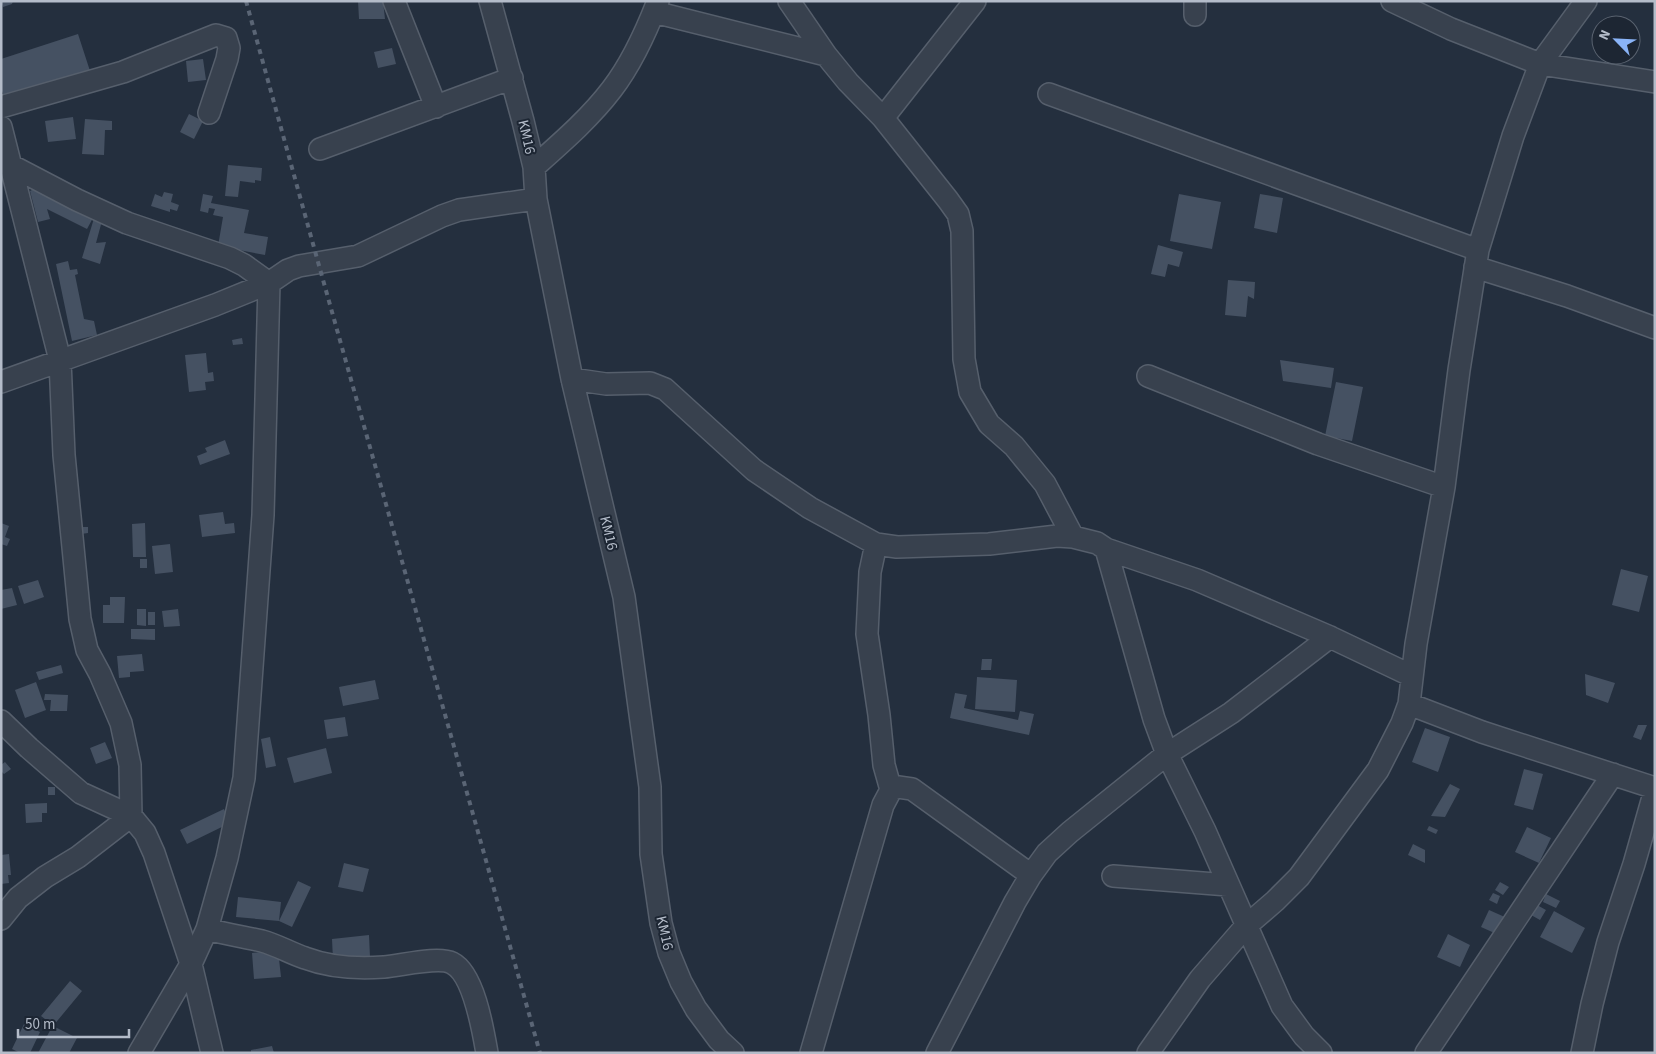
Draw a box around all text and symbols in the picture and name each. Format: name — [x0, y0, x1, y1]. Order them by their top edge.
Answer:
north arrow — [1591, 15, 1641, 65]
text: N — [1594, 27, 1616, 43]
street label: KM16 — [512, 118, 541, 156]
street label: KM16 — [594, 514, 623, 552]
street label: KM16 — [650, 914, 679, 952]
scale bar — [18, 1006, 129, 1038]
text: 50 m — [25, 1014, 55, 1035]

